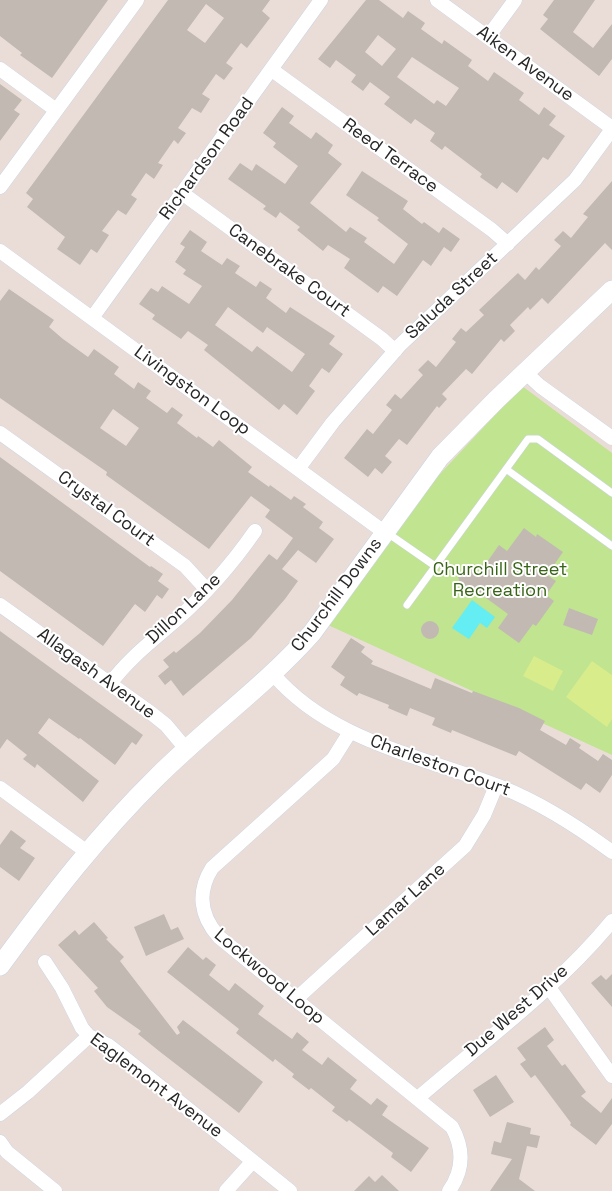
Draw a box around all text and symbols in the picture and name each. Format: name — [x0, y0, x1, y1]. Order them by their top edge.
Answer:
street label: Aiken Avenue — [472, 22, 578, 106]
street label: Richardson Road — [155, 93, 259, 225]
street label: Reed Terrace — [338, 114, 442, 198]
street label: Canebrake Court — [224, 220, 354, 322]
street label: Saluda Street — [401, 248, 503, 344]
street label: Livingston Loop — [130, 342, 254, 440]
street label: Crystal Court — [53, 466, 159, 552]
street label: Churchill Downs — [287, 534, 387, 656]
park label: Churchill Street Recreation — [433, 559, 567, 602]
street label: Dillon Lane — [142, 569, 226, 649]
street label: Allagash Avenue — [33, 624, 159, 724]
street label: Charleston Court — [367, 731, 513, 801]
street label: Lamar Lane — [362, 859, 450, 941]
street label: Lockwood Loop — [209, 924, 329, 1030]
street label: Due West Drive — [461, 960, 573, 1062]
street label: Eaglemont Avenue — [85, 1029, 227, 1143]

